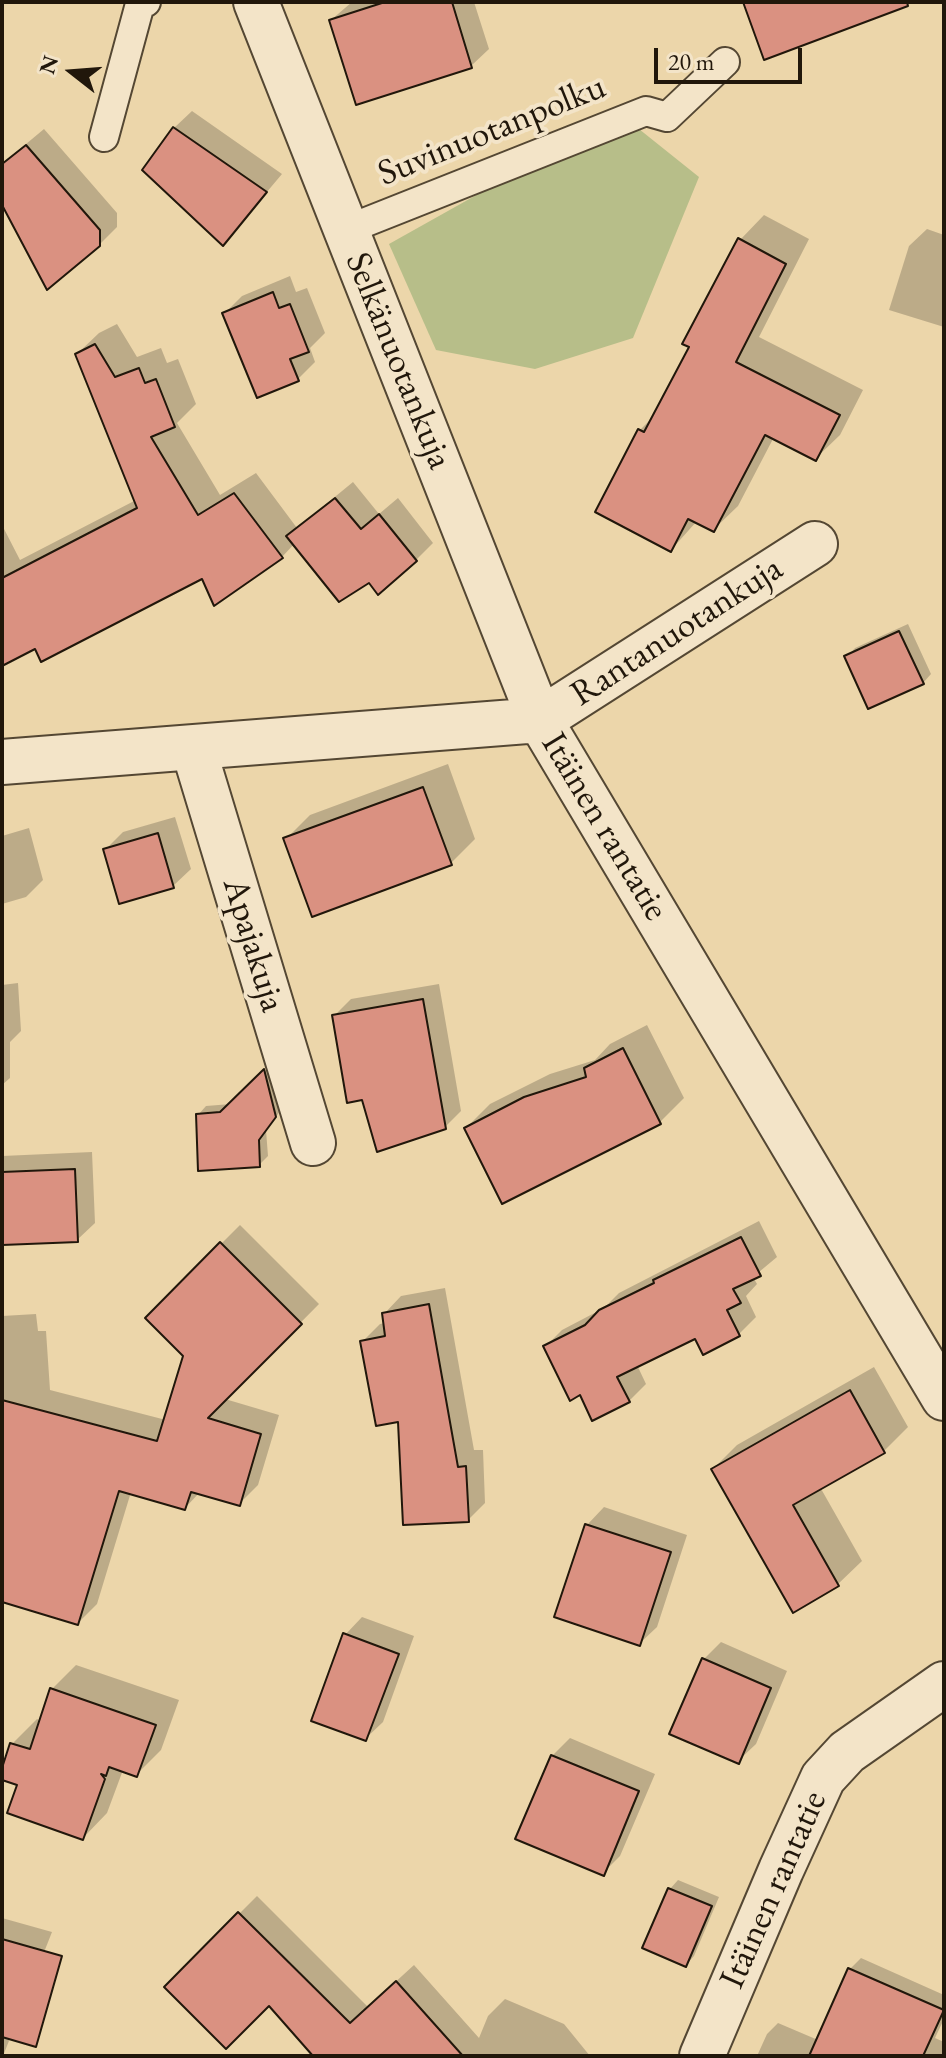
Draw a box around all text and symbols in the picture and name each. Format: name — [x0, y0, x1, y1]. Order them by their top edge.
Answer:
north arrow — [32, 32, 112, 112]
scale bar — [658, 32, 806, 82]
text: 20 m — [668, 46, 715, 77]
text: N — [32, 52, 65, 78]
street label: Suvinuotanpolku — [372, 66, 612, 196]
street label: Selkänuotankuja — [335, 247, 461, 475]
street label: Rantanuotankuja — [563, 548, 791, 716]
street label: Itäinen rantatie — [531, 725, 677, 929]
street label: Apajakuja — [212, 873, 294, 1017]
street label: Itäinen rantatie — [711, 1785, 837, 1995]

